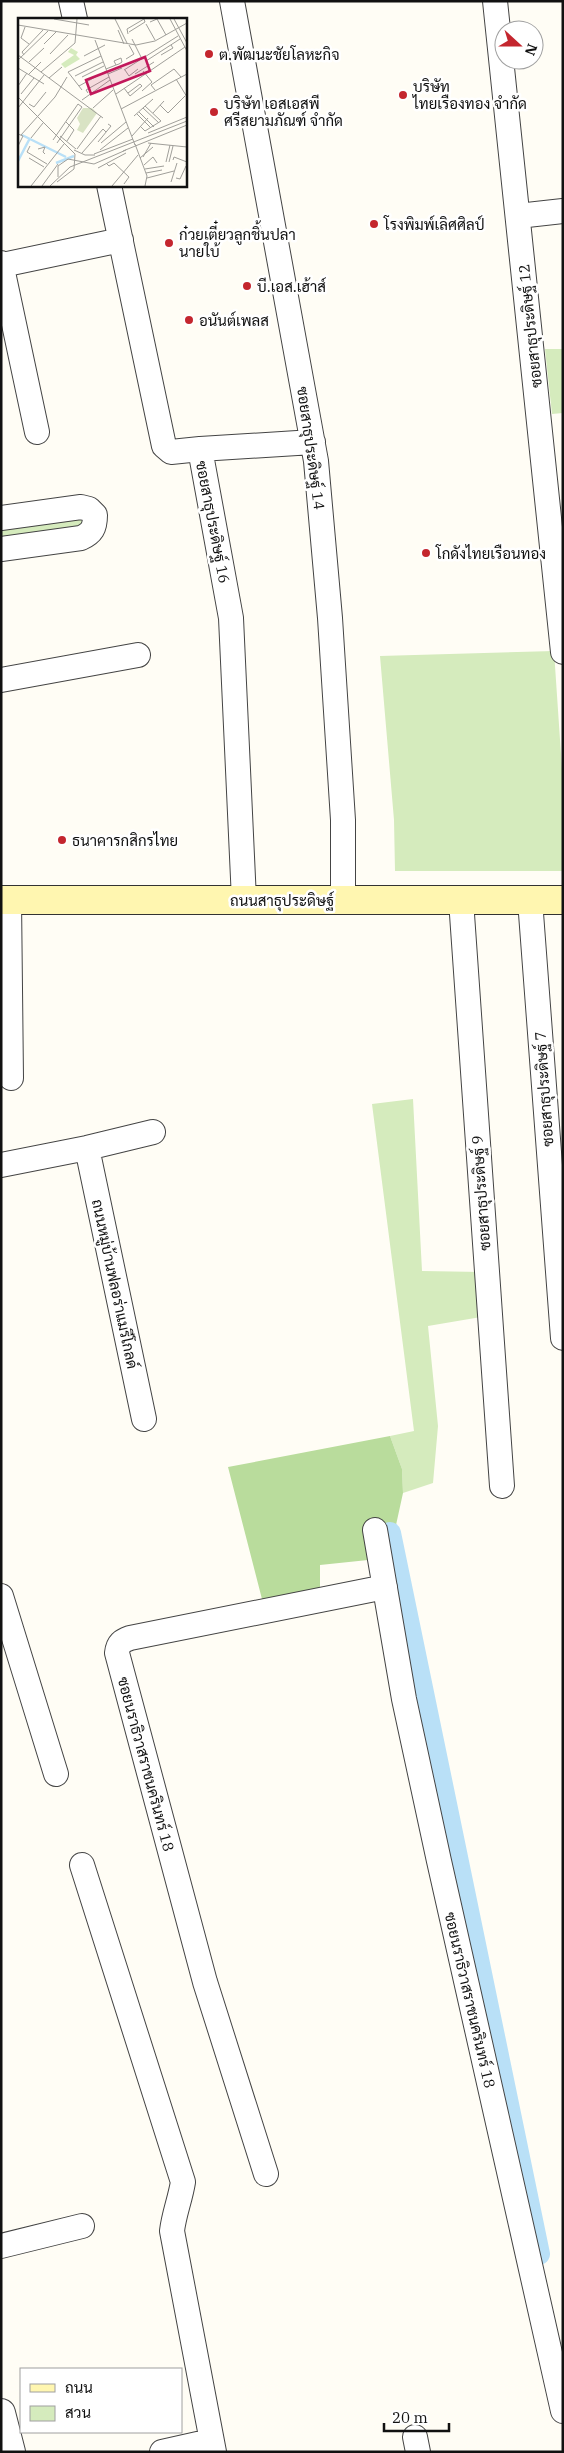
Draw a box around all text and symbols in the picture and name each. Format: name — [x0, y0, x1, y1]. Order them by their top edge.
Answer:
inset map — [18, 18, 186, 186]
north arrow — [494, 20, 544, 70]
text: N — [521, 41, 542, 58]
place label: ต.พัฒนะชัยโลหะกิจ — [219, 45, 340, 64]
marker: ต.พัฒนะชัยโลหะกิจ — [203, 48, 215, 60]
place label: บริษัท ไทยเรืองทอง จำกัด — [412, 77, 527, 113]
marker: บริษัท ไทยเรืองทอง จำกัด — [397, 89, 409, 101]
place label: บริษัท เอสเอสพี ศรีสยามภัณฑ์ จำกัด — [224, 94, 343, 130]
marker: บริษัท เอสเอสพี ศรีสยามภัณฑ์ จำกัด — [208, 106, 220, 118]
place label: โรงพิมพ์เลิศศิลป์ — [383, 215, 485, 234]
marker: โรงพิมพ์เลิศศิลป์ — [368, 218, 380, 230]
place label: ก๋วยเตี๋ยวลูกชิ้นปลา นายใบ้ — [179, 220, 296, 261]
marker: ก๋วยเตี๋ยวลูกชิ้นปลา นายใบ้ — [163, 237, 175, 249]
street label: ซอยสาธุประดิษฐ์ 12 — [514, 263, 548, 389]
place label: บี.เอส.เฮ้าส์ — [257, 277, 326, 296]
marker: บี.เอส.เฮ้าส์ — [241, 280, 253, 292]
place label: อนันต์เพลส — [199, 311, 269, 330]
marker: อนันต์เพลส — [183, 314, 195, 326]
street label: ซอยสาธุประดิษฐ์ 14 — [291, 385, 329, 511]
street label: ซอยสาธุประดิษฐ์ 16 — [190, 459, 234, 585]
place label: โกดังไทยเรือนทอง — [435, 544, 546, 563]
marker: โกดังไทยเรือนทอง — [420, 547, 432, 559]
place label: ธนาคารกสิกรไทย — [72, 831, 178, 850]
marker: ธนาคารกสิกรไทย — [56, 834, 68, 846]
street label: ถนนสาธุประดิษฐ์ — [230, 891, 334, 912]
street label: ซอยสาธุประดิษฐ์ 7 — [530, 1031, 559, 1147]
street label: ซอยสาธุประดิษฐ์ 9 — [467, 1135, 496, 1251]
street label: ถนนหมู่บ้านฟลอร่าแมรีโกลด์ — [87, 1197, 142, 1371]
street label: ซอยนราธิวาสราชนครินทร์ 18 — [114, 1675, 178, 1853]
street label: ซอยนราธิวาสราชนครินทร์ 18 — [440, 1910, 500, 2090]
legend — [20, 2368, 182, 2433]
text: ถนน — [65, 2378, 93, 2397]
scale bar — [384, 2400, 449, 2432]
text: สวน — [65, 2403, 91, 2422]
text: 20 m — [392, 2408, 428, 2427]

